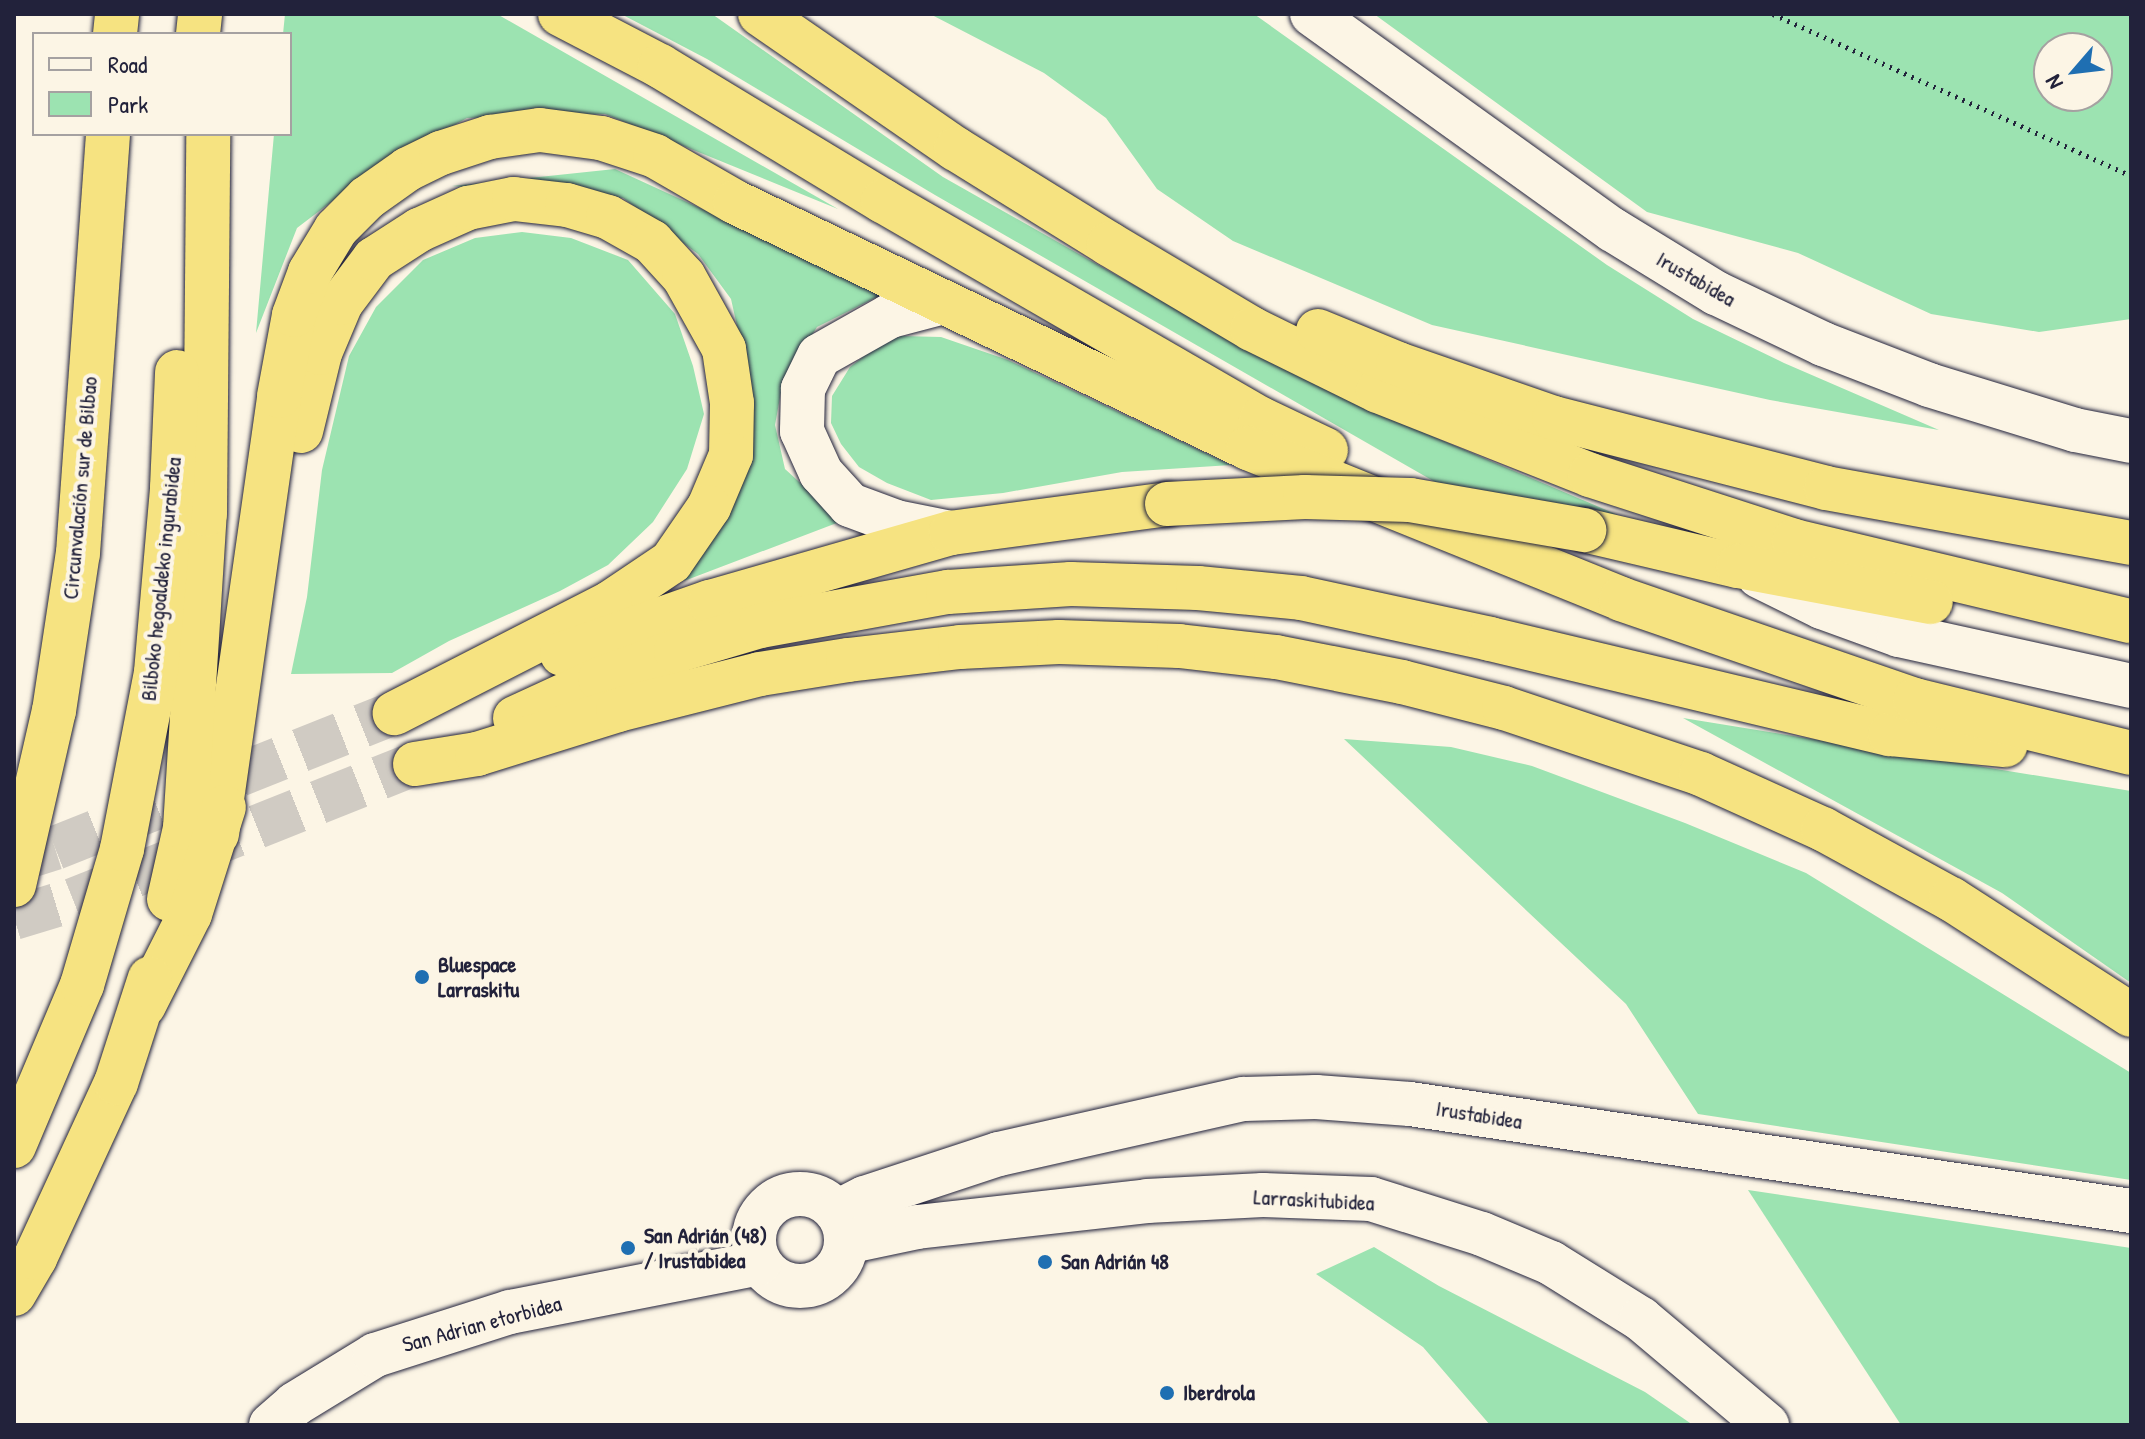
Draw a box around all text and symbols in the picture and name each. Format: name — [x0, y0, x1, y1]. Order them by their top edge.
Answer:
legend — [32, 32, 292, 136]
north arrow — [2033, 32, 2113, 112]
text: Road — [108, 48, 147, 80]
text: N — [2038, 70, 2070, 95]
text: Park — [108, 88, 148, 120]
street label: Irustabidea — [1652, 246, 1740, 312]
street label: Circunvalación sur de Bilbao — [57, 375, 103, 601]
street label: Bilboko hegoaldeko ingurabidea — [135, 456, 187, 702]
place label: Bluespace Larraskitu — [438, 951, 519, 1002]
marker: Bluespace Larraskitu — [413, 968, 431, 986]
street label: Irustabidea — [1434, 1095, 1524, 1135]
street label: Larraskitubidea — [1253, 1184, 1375, 1216]
place label: San Adrián (48) / Irustabidea — [644, 1222, 767, 1274]
marker: San Adrián (48) / Irustabidea — [619, 1239, 637, 1257]
place label: San Adrián 48 — [1061, 1249, 1169, 1275]
marker: San Adrián 48 — [1036, 1253, 1054, 1271]
street label: San Adrian etorbidea — [400, 1290, 564, 1358]
place label: Iberdrola — [1183, 1380, 1255, 1406]
marker: Iberdrola — [1158, 1384, 1176, 1402]

